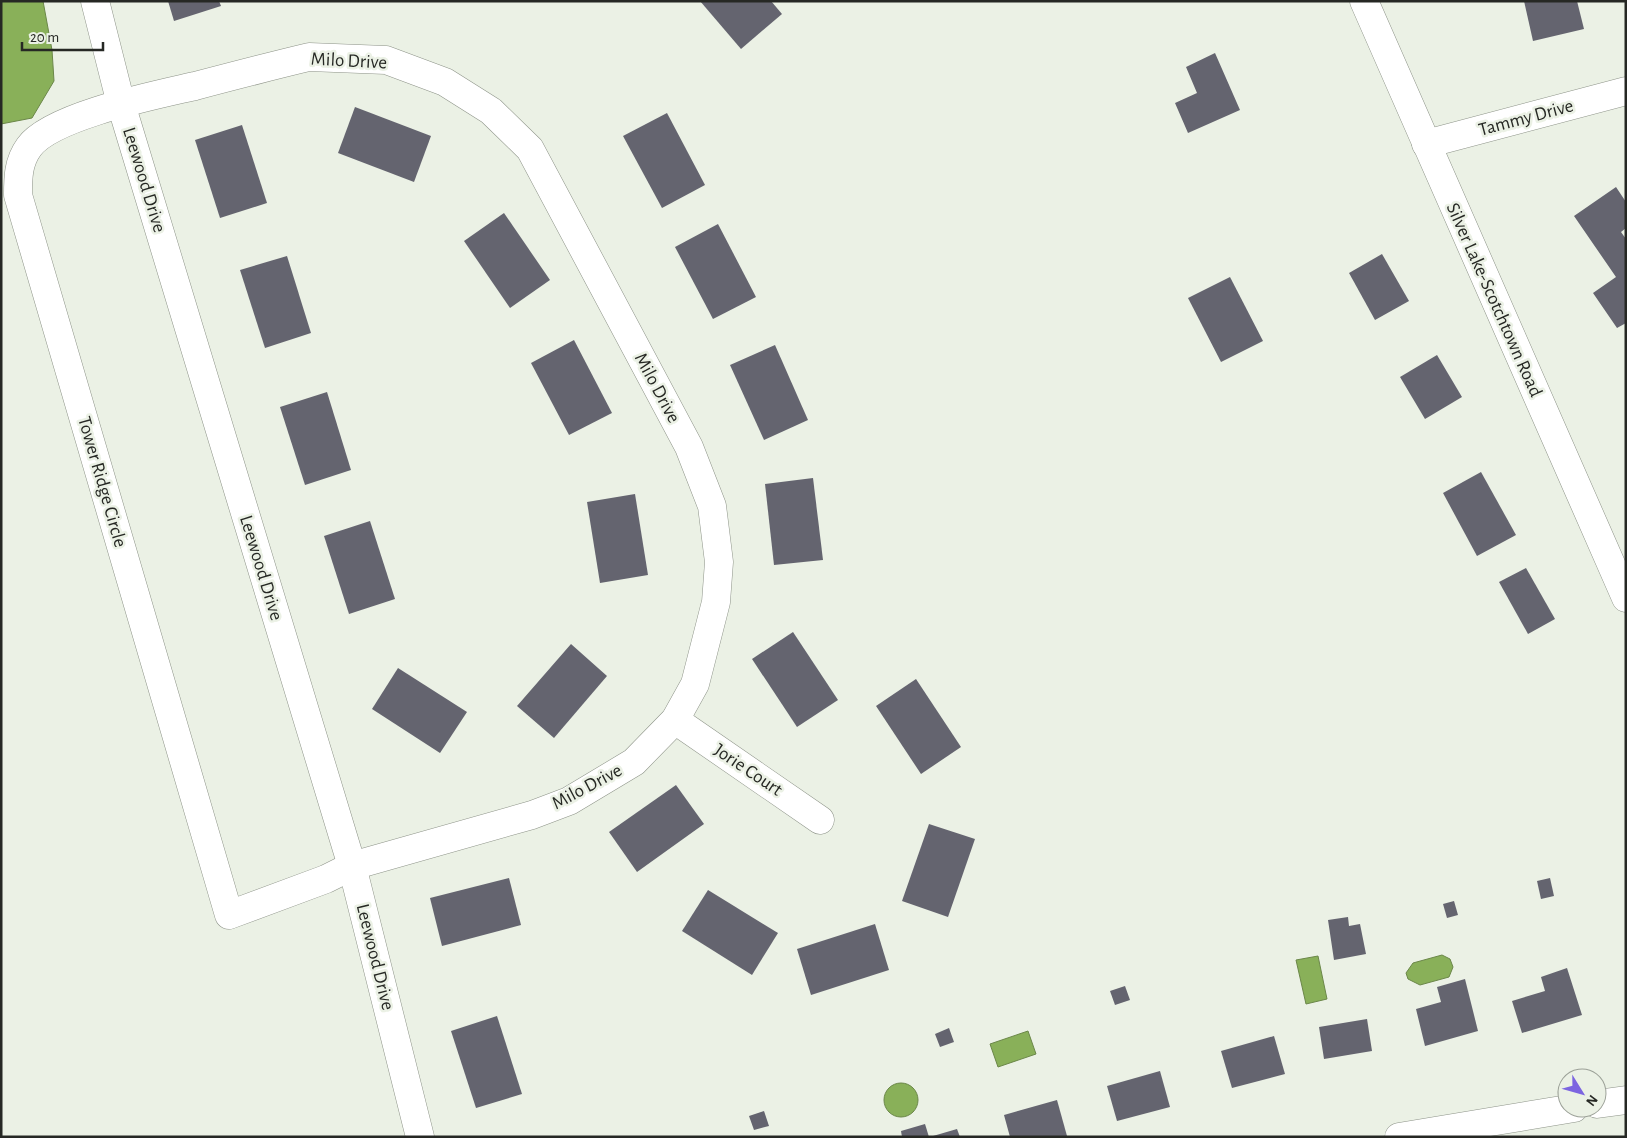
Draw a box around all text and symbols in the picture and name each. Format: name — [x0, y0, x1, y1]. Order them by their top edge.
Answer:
scale bar — [22, 20, 104, 52]
text: 20 m — [30, 30, 59, 45]
street label: Milo Drive — [310, 50, 388, 72]
street label: Tammy Drive — [1477, 96, 1575, 140]
street label: Leewood Drive — [119, 125, 169, 235]
street label: Silver Lake-Scotchtown Road — [1443, 200, 1546, 400]
street label: Milo Drive — [631, 350, 683, 426]
street label: Tower Ridge Circle — [74, 414, 130, 550]
street label: Leewood Drive — [236, 513, 286, 623]
street label: Jorie Court — [710, 740, 786, 800]
street label: Milo Drive — [549, 761, 625, 813]
street label: Leewood Drive — [353, 902, 397, 1012]
north arrow — [1557, 1068, 1607, 1118]
text: N — [1583, 1092, 1600, 1108]

